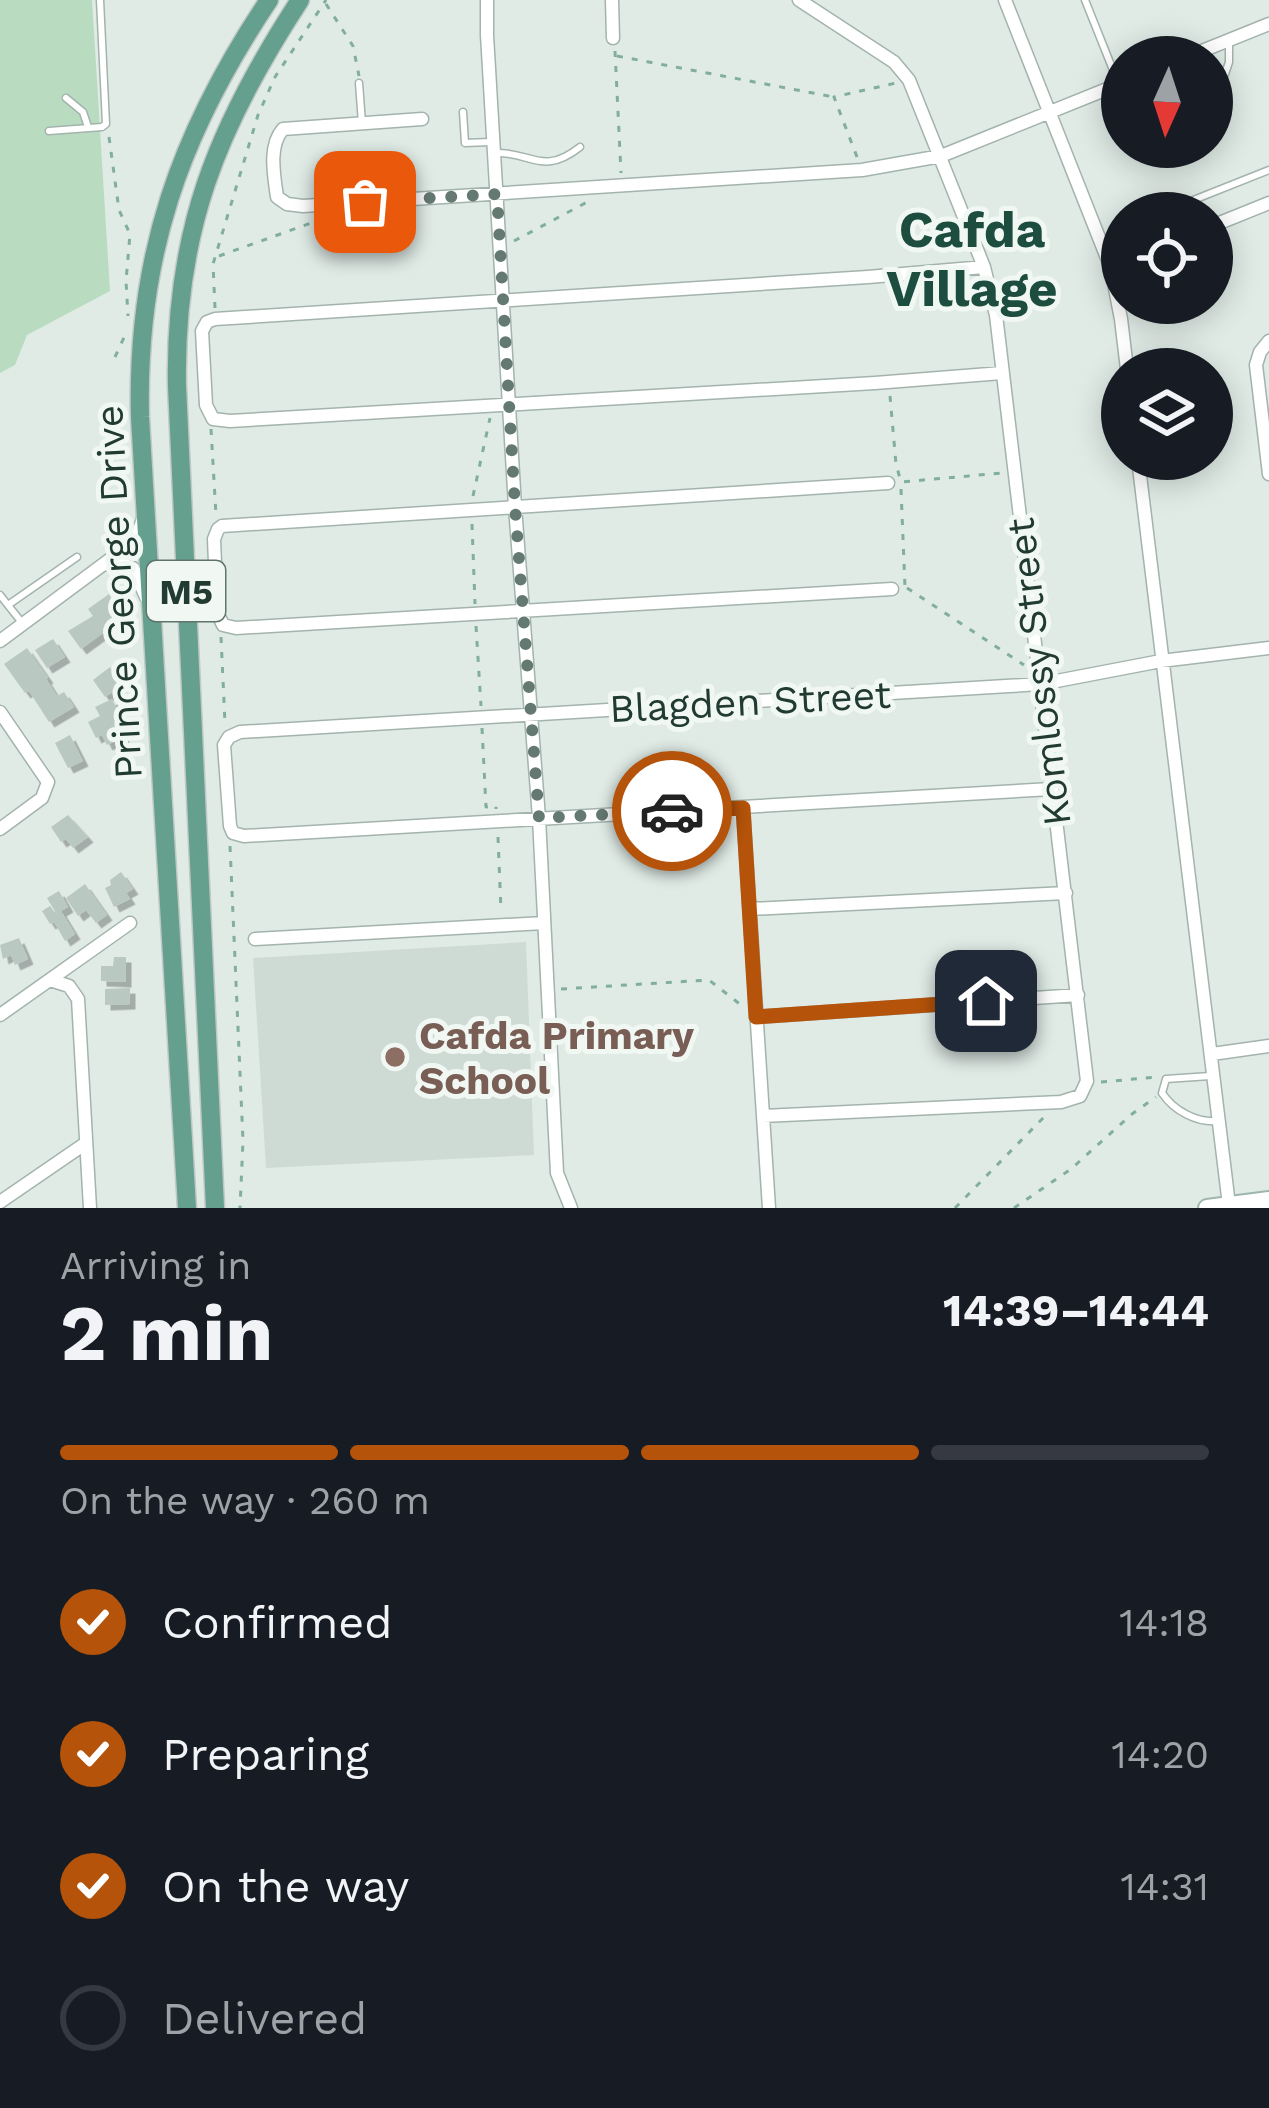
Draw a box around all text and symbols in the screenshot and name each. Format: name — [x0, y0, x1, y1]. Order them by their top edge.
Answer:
north arrow — [1101, 36, 1233, 168]
map controls — [1101, 36, 1233, 480]
pin — [314, 151, 416, 253]
icon: bag — [332, 169, 398, 235]
button: locate — [1101, 192, 1233, 324]
district label: Cafda Village — [886, 200, 1058, 318]
button: layers — [1101, 348, 1233, 480]
street label: Prince George Drive — [86, 404, 151, 780]
street label: Komlossy Street — [997, 516, 1080, 828]
road number: M5 — [147, 561, 225, 621]
street label: Blagden Street — [608, 672, 892, 731]
courier — [612, 751, 732, 871]
icon: car — [639, 778, 705, 844]
pin — [935, 950, 1037, 1052]
icon: home — [953, 968, 1019, 1034]
place label: Cafda Primary School — [419, 1013, 694, 1103]
marker: Cafda Primary School — [382, 1044, 408, 1070]
text: Arriving in — [60, 1243, 251, 1288]
text: 14:39–14:44 — [943, 1284, 1209, 1337]
text: 2 min — [60, 1287, 273, 1379]
text: On the way · 260 m — [60, 1478, 430, 1523]
icon: check — [60, 1589, 126, 1655]
text: Confirmed — [162, 1596, 393, 1649]
text: 14:18 — [1119, 1600, 1209, 1645]
icon: check — [60, 1721, 126, 1787]
text: Preparing — [162, 1728, 369, 1781]
text: 14:20 — [1111, 1732, 1209, 1777]
icon: check — [60, 1853, 126, 1919]
text: On the way — [162, 1860, 409, 1913]
text: 14:31 — [1120, 1864, 1209, 1909]
text: Delivered — [162, 1992, 367, 2045]

